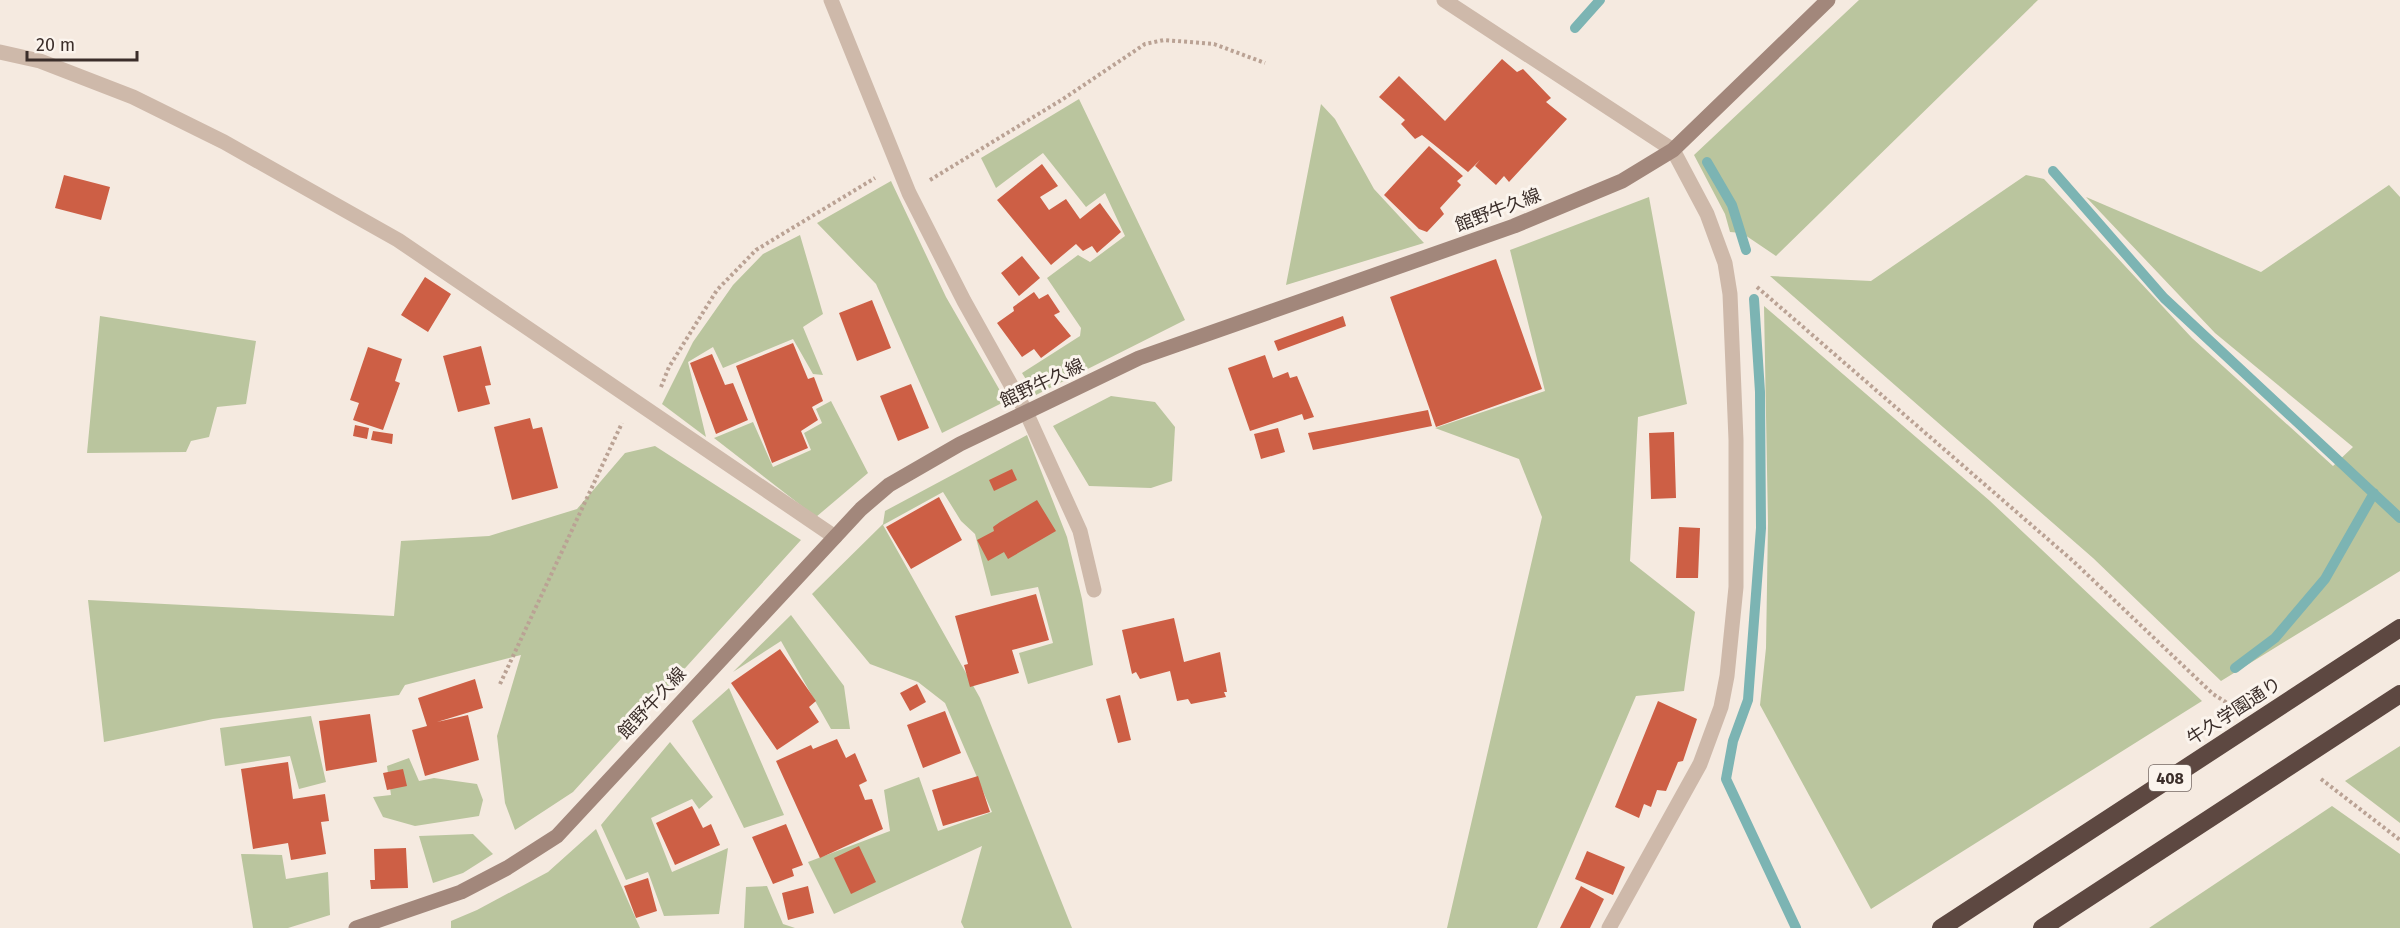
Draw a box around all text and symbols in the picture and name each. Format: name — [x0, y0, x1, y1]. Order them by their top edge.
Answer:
scale bar — [27, 24, 136, 62]
text: 20 m — [36, 34, 75, 56]
street label: 館野牛久線 — [1452, 184, 1544, 236]
street label: 館野牛久線 — [997, 354, 1087, 412]
street label: 館野牛久線 — [613, 663, 691, 743]
street label: 牛久学園通り — [2183, 672, 2285, 750]
road number: 408 — [2149, 765, 2191, 791]

